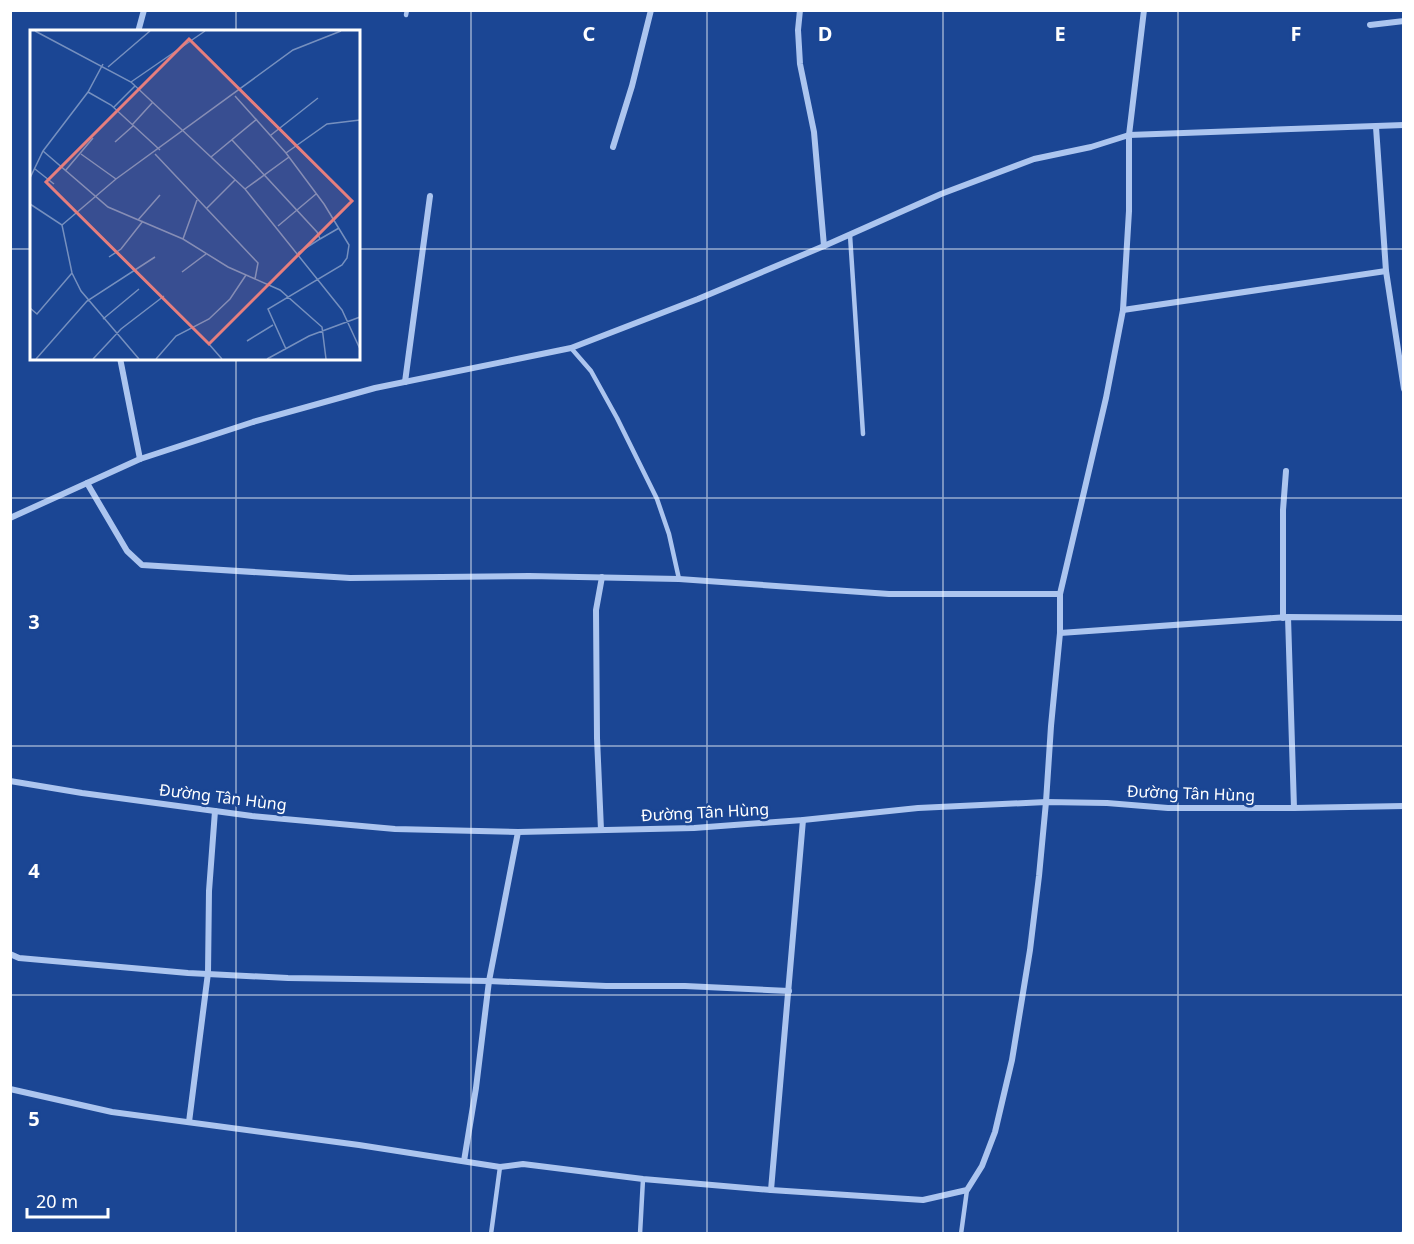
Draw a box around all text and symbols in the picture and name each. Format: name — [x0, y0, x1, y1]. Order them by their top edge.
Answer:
text: C — [583, 20, 596, 47]
text: D — [818, 20, 832, 47]
text: E — [1054, 20, 1066, 47]
text: F — [1291, 20, 1301, 47]
inset map — [30, 30, 360, 360]
text: 3 — [28, 608, 40, 635]
street label: Đường Tân Hùng — [158, 778, 288, 816]
street label: Đường Tân Hùng — [1126, 780, 1256, 806]
street label: Đường Tân Hùng — [640, 798, 770, 826]
text: 4 — [28, 857, 40, 884]
text: 5 — [28, 1105, 40, 1132]
scale bar — [27, 1181, 108, 1219]
text: 20 m — [36, 1189, 78, 1213]

